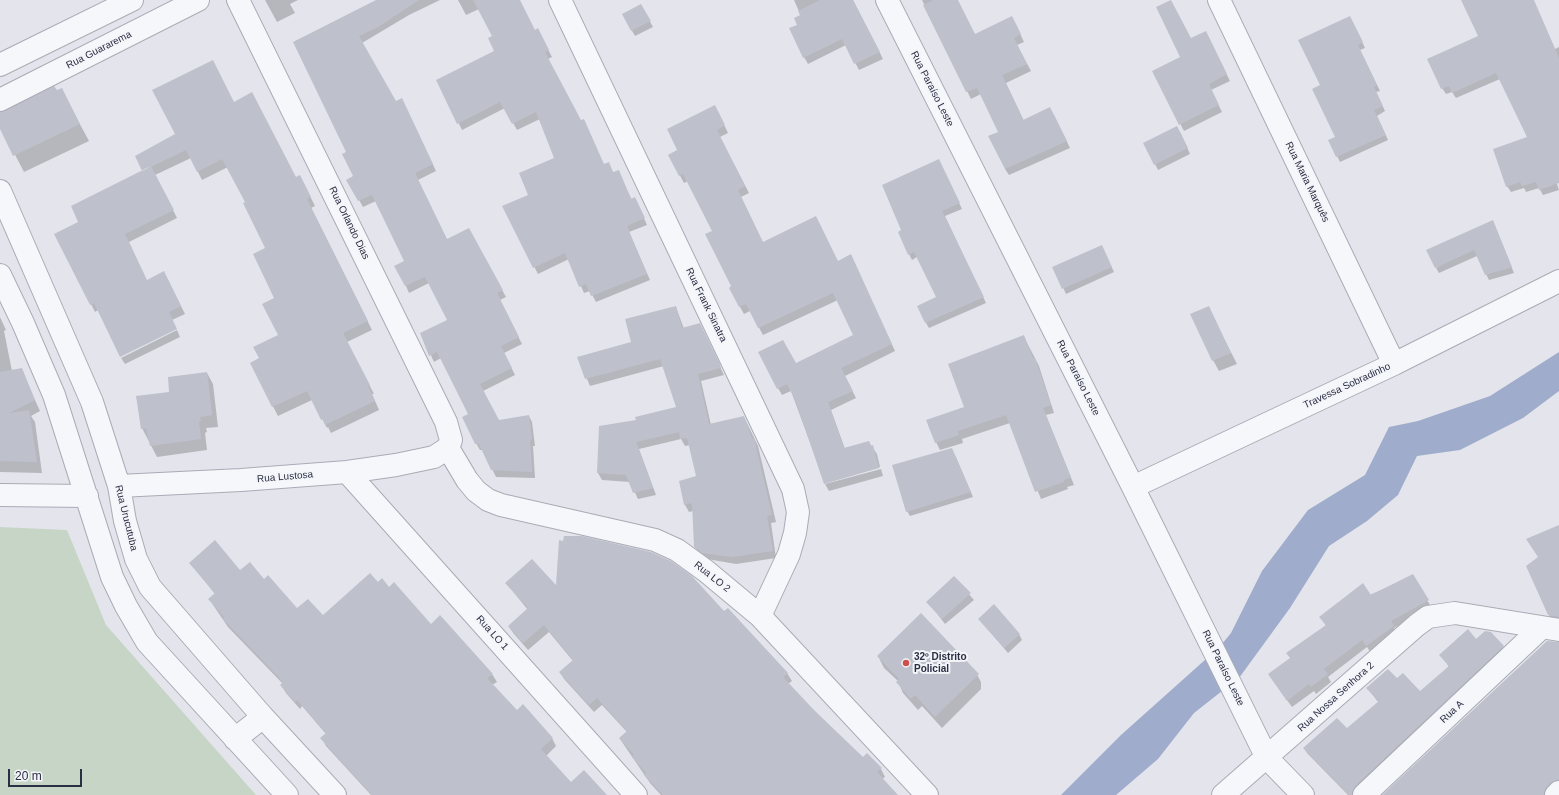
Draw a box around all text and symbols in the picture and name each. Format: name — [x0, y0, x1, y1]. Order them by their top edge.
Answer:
street label: Rua Guararema — [64, 28, 134, 72]
street label: Rua Paraíso Leste — [908, 49, 956, 129]
street label: Rua Maria Marquês — [1282, 140, 1332, 224]
street label: Rua Orlando Dias — [326, 185, 372, 261]
street label: Rua Frank Sinatra — [683, 266, 729, 344]
street label: Rua Paraíso Leste — [1054, 338, 1102, 418]
street label: Travessa Sobradinho — [1302, 361, 1392, 411]
street label: Rua Lustosa — [257, 469, 313, 485]
street label: Rua Urucutuba — [112, 484, 140, 552]
street label: Rua LO 2 — [691, 559, 733, 595]
street label: Rua LO 1 — [473, 613, 511, 653]
street label: Rua Paraíso Leste — [1199, 628, 1247, 708]
place label: 32º Distrito Policial — [914, 651, 967, 674]
marker: 32º Distrito Policial — [901, 658, 911, 668]
street label: Rua Nossa Senhora 2 — [1295, 660, 1377, 734]
street label: Rua A — [1438, 698, 1466, 726]
scale bar — [10, 761, 84, 787]
text: 20 m — [15, 769, 42, 783]

